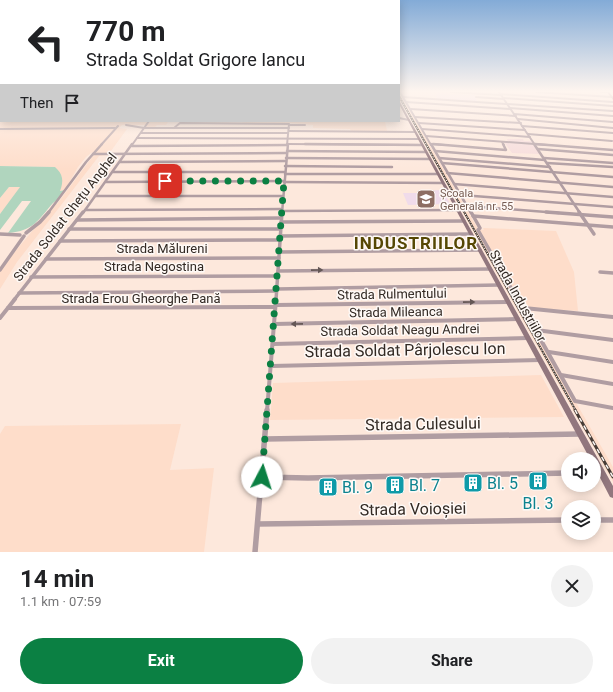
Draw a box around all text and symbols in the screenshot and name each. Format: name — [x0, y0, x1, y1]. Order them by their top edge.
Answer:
text: 770 m — [86, 15, 165, 48]
icon: left — [20, 16, 72, 68]
text: Strada Soldat Grigore Iancu — [86, 49, 305, 70]
icon: arrive — [61, 92, 83, 114]
text: Then — [20, 94, 53, 112]
street label: Strada Soldat Ghețu Anghel — [10, 150, 121, 285]
pin — [148, 164, 182, 198]
icon: arrive — [154, 170, 176, 192]
place label: Școala Generală nr. 55 — [440, 187, 513, 213]
school or university icon: Școala Generală nr. 55 — [415, 188, 437, 210]
district label: INDUSTRIILOR — [354, 233, 478, 253]
street label: Strada Mălureni — [116, 241, 208, 256]
street label: Strada Industriilor — [487, 247, 550, 345]
street label: Strada Negostina — [104, 259, 204, 274]
one-way arrow — [311, 267, 324, 273]
street label: Strada Rulmentului — [337, 286, 447, 302]
street label: Strada Erou Gheorghe Pană — [62, 291, 220, 306]
one-way arrow — [463, 299, 476, 305]
street label: Strada Mileanca — [349, 304, 443, 320]
one-way arrow — [291, 320, 303, 327]
street label: Strada Soldat Neagu Andrei — [320, 321, 480, 339]
street label: Strada Soldat Pârjolescu Ion — [304, 339, 506, 361]
street label: Strada Culesului — [365, 413, 481, 435]
map controls — [561, 452, 601, 540]
button: sound — [561, 452, 601, 492]
position arrow — [241, 456, 283, 498]
building icon: Bl. 3 — [527, 470, 549, 492]
building icon: Bl. 5 — [462, 472, 484, 494]
building icon: Bl. 7 — [384, 474, 406, 496]
place label: Bl. 5 — [487, 474, 518, 493]
building icon: Bl. 9 — [317, 476, 339, 498]
place label: Bl. 7 — [409, 476, 440, 495]
place label: Bl. 9 — [342, 478, 373, 497]
place label: Bl. 3 — [522, 494, 554, 513]
street label: Strada Voioșiei — [359, 499, 467, 520]
button: layers — [561, 500, 601, 540]
text: 14 min — [20, 565, 94, 593]
button: close — [551, 565, 593, 607]
text: 1.1 km · 07:59 — [20, 594, 101, 609]
button: Exit — [20, 638, 303, 684]
button: Share — [311, 638, 593, 684]

